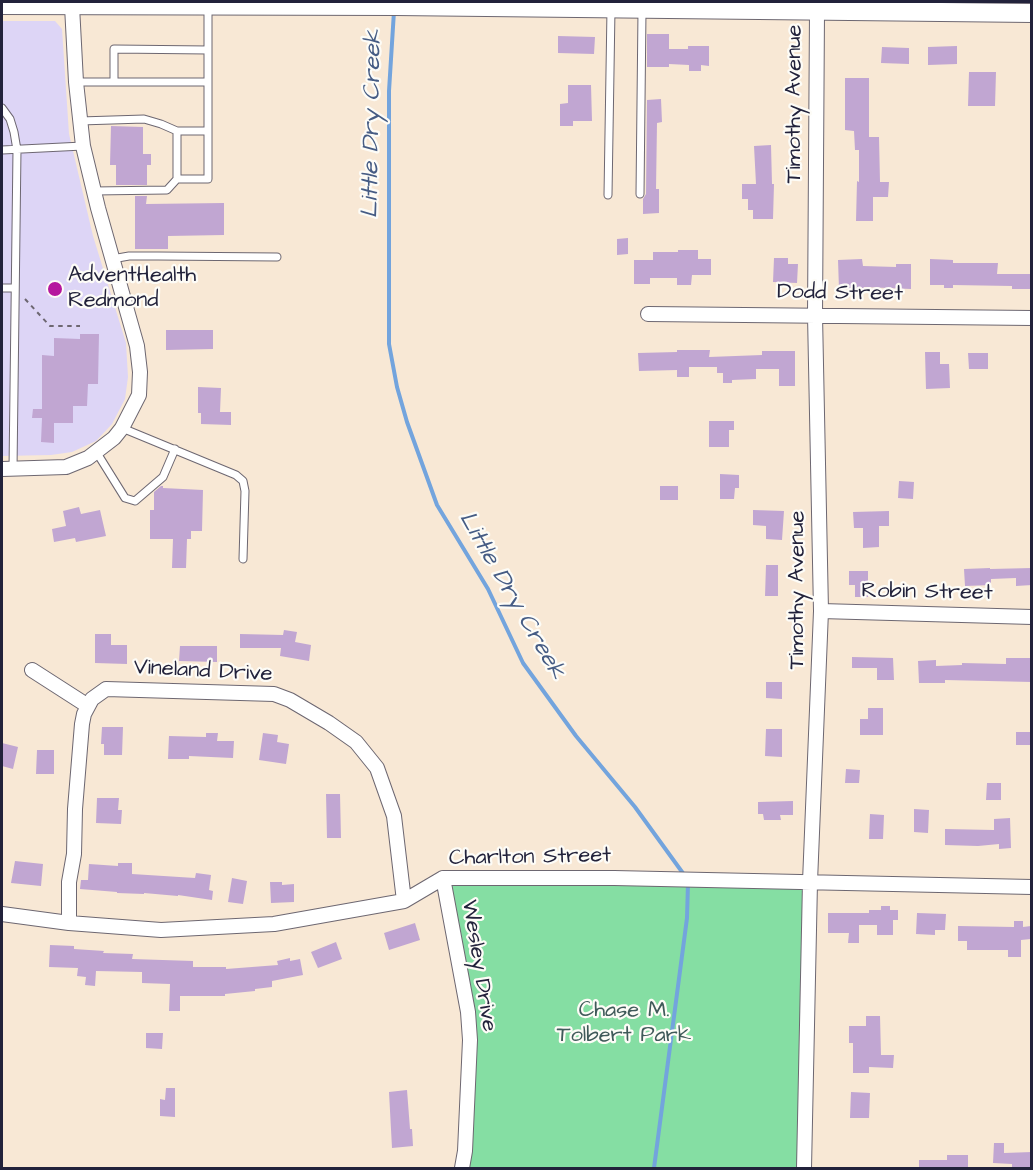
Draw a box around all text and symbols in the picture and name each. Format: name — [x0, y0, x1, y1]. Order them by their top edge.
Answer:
street label: Timothy Avenue — [782, 25, 808, 183]
water label: Little Dry Creek — [357, 29, 389, 219]
place label: AdventHealth Redmond — [68, 263, 196, 314]
marker: AdventHealth Redmond — [46, 280, 64, 298]
street label: Dodd Street — [777, 280, 903, 308]
water label: Little Dry Creek — [451, 507, 571, 685]
street label: Timothy Avenue — [785, 511, 811, 669]
street label: Robin Street — [861, 579, 993, 607]
street label: Vineland Drive — [133, 655, 273, 689]
street label: Charlton Street — [449, 843, 611, 873]
street label: Wesley Drive — [455, 898, 501, 1034]
park label: Chase M. Tolbert Park — [557, 998, 691, 1050]

